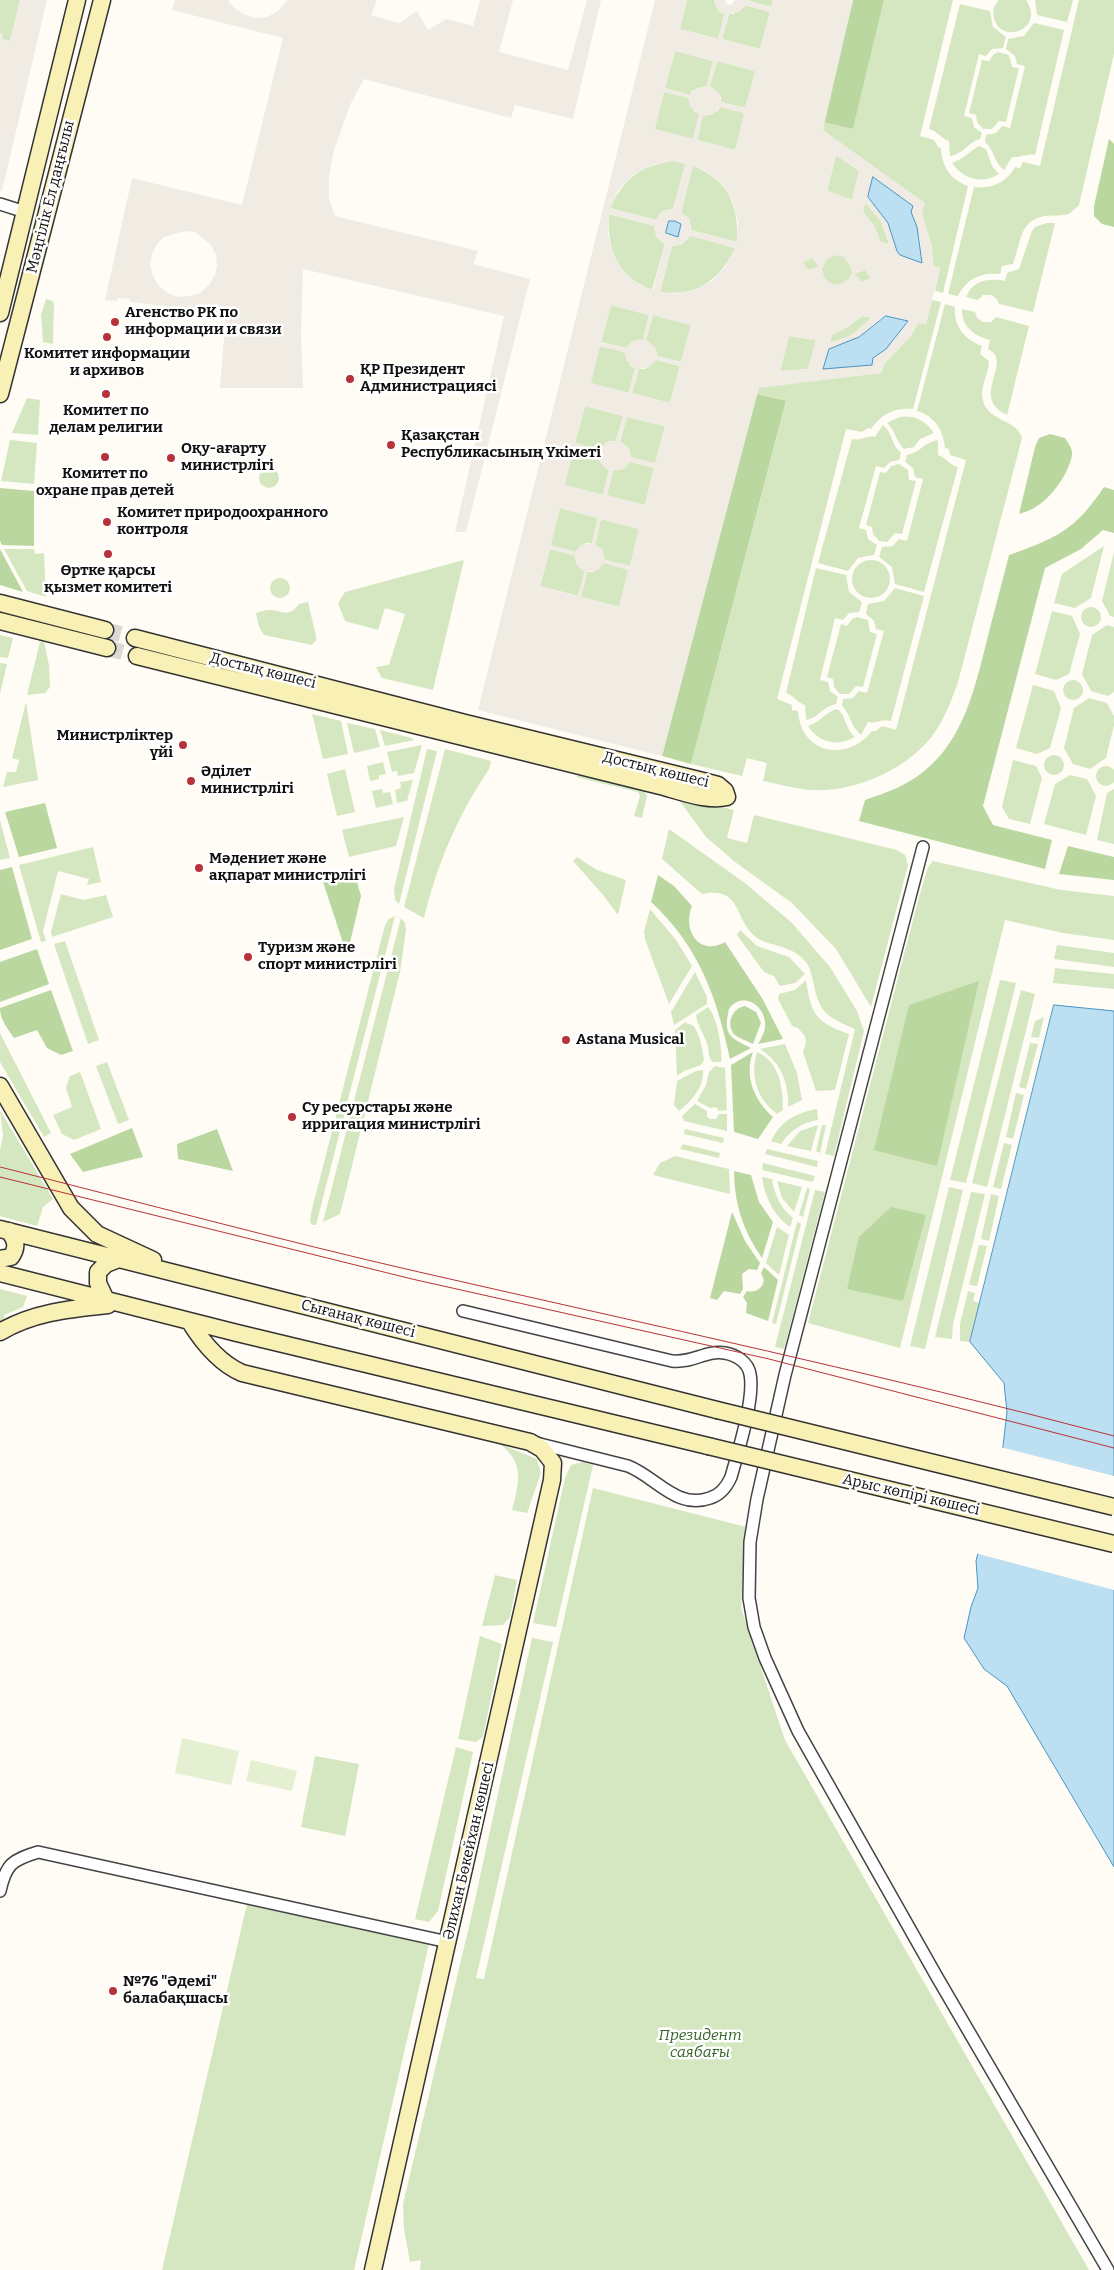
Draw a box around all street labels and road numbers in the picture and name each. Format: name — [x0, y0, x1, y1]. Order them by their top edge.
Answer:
street label: Мәңгілік Ел даңғылы — [23, 119, 79, 275]
street label: Достық көшесі — [208, 649, 318, 693]
street label: Достық көшесі — [601, 748, 711, 792]
street label: Сығанақ көшесі — [299, 1296, 417, 1342]
street label: Арыс көпірі көшесі — [841, 1470, 981, 1520]
street label: Әлихан Бөкейхан көшесі — [440, 1760, 498, 1942]

